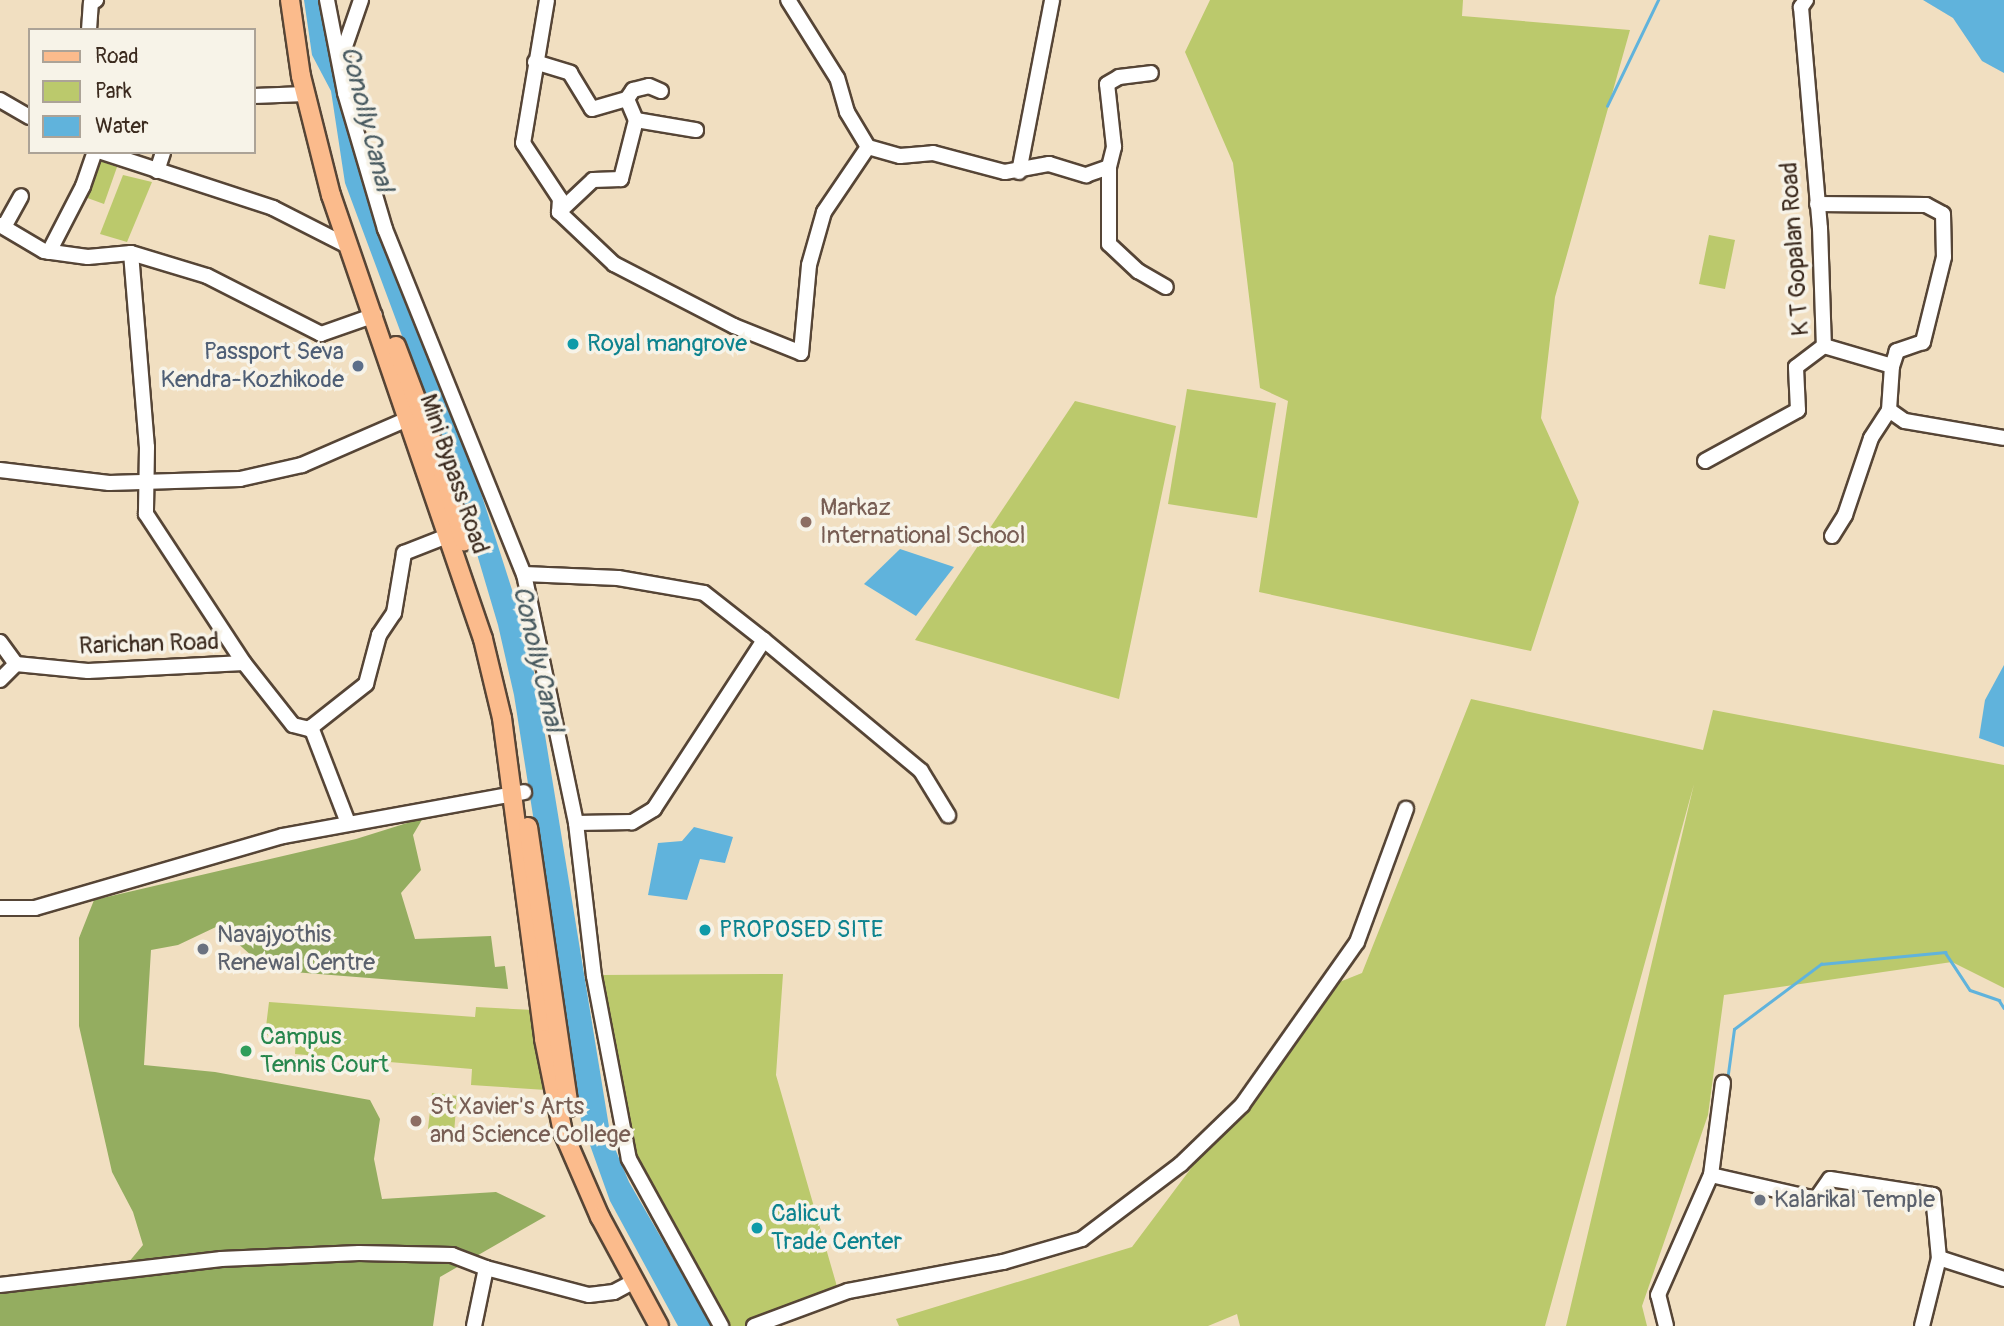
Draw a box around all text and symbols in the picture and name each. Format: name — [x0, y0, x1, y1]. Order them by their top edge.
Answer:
legend — [28, 28, 256, 154]
text: Road — [95, 43, 139, 70]
water label: Conolly Canal — [333, 43, 399, 195]
text: Park — [95, 78, 132, 105]
text: Water — [95, 113, 148, 140]
street label: K T Gopalan Road — [1775, 161, 1815, 337]
place label: Royal mangrove — [587, 330, 747, 358]
marker: Royal mangrove — [565, 336, 581, 352]
place label: Passport Seva Kendra-Kozhikode — [160, 338, 344, 394]
marker: Passport Seva Kendra-Kozhikode — [350, 358, 366, 374]
street label: Mini Bypass Road — [413, 390, 495, 558]
place label: Markaz International School — [820, 494, 1025, 550]
marker: Markaz International School — [798, 514, 814, 530]
water label: Conolly Canal — [505, 583, 569, 735]
street label: Rarichan Road — [78, 627, 220, 661]
place label: PROPOSED SITE — [719, 916, 883, 944]
place label: Navajyothis Renewal Centre — [217, 921, 375, 977]
marker: PROPOSED SITE — [697, 922, 713, 938]
marker: Navajyothis Renewal Centre — [195, 941, 211, 957]
place label: Campus Tennis Court — [260, 1023, 389, 1079]
marker: Campus Tennis Court — [238, 1043, 254, 1059]
place label: St Xavier's Arts and Science College — [430, 1093, 630, 1149]
marker: St Xavier's Arts and Science College — [408, 1113, 424, 1129]
place label: Kalarikal Temple — [1774, 1186, 1935, 1214]
marker: Kalarikal Temple — [1752, 1192, 1768, 1208]
place label: Calicut Trade Center — [771, 1200, 902, 1256]
marker: Calicut Trade Center — [749, 1220, 765, 1236]

